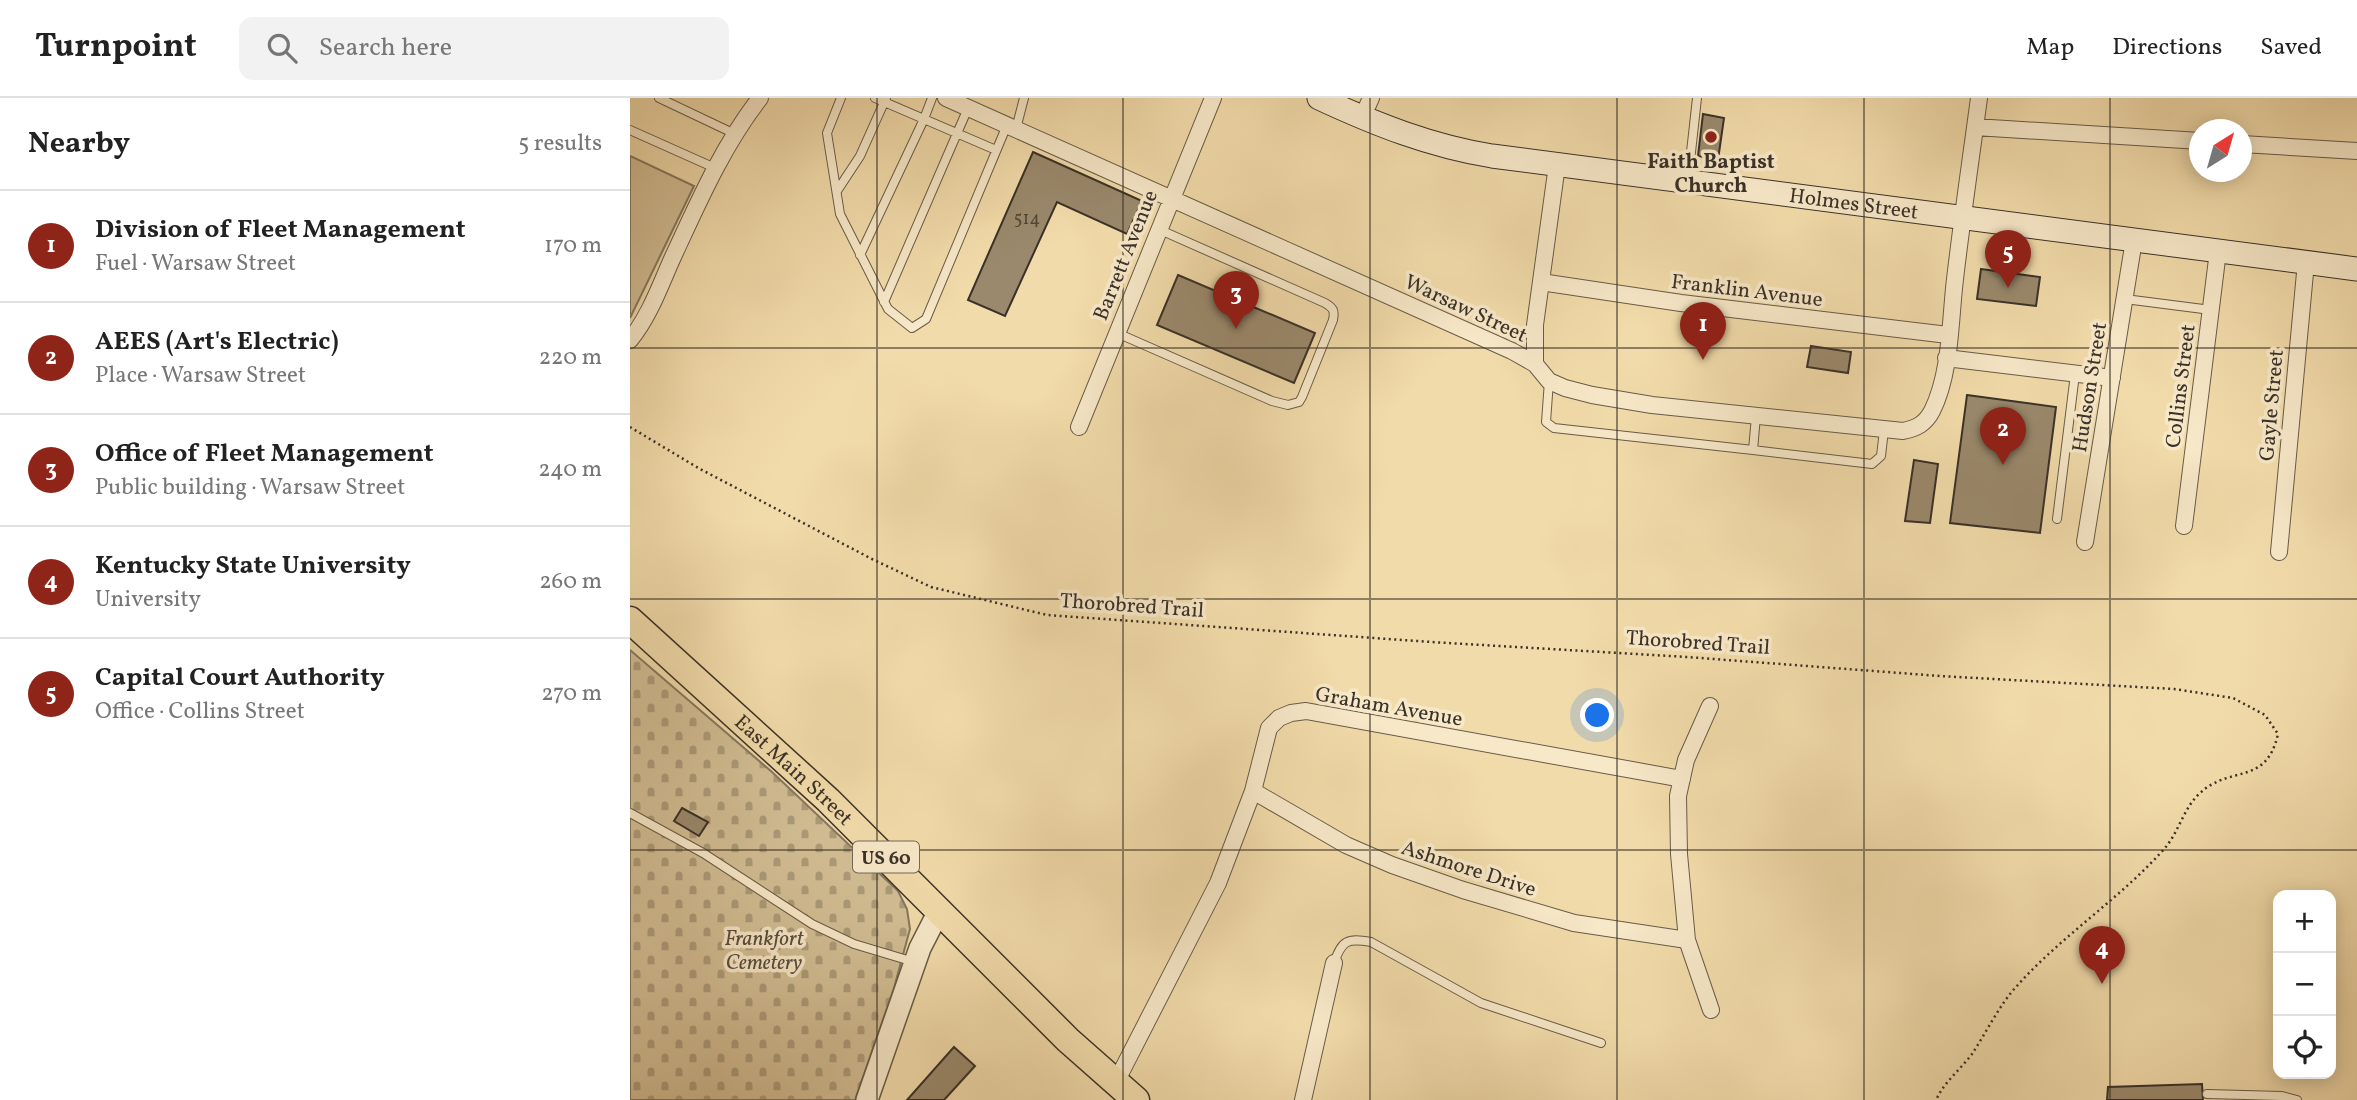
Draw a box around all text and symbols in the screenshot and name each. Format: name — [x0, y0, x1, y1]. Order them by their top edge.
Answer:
search box — [239, 17, 729, 80]
text: Turnpoint — [35, 25, 197, 71]
icon: search — [263, 29, 301, 67]
text: Search here — [319, 30, 452, 66]
text: Map — [2026, 31, 2074, 65]
text: Directions — [2112, 31, 2222, 65]
text: Saved — [2260, 31, 2322, 65]
north arrow — [2189, 119, 2252, 182]
text: Nearby — [28, 123, 130, 165]
text: 5 results — [518, 128, 602, 160]
marker: Faith Baptist Church — [1703, 129, 1719, 145]
place label: Faith Baptist Church — [1647, 148, 1775, 201]
street label: Holmes Street — [1787, 182, 1920, 228]
street label: Barrett Avenue — [1087, 186, 1166, 325]
house number: 514 — [1014, 207, 1040, 232]
text: Division of Fleet Management — [95, 212, 466, 248]
text: 1 — [46, 230, 56, 262]
text: 170 m — [544, 230, 602, 262]
pin: 5 — [1985, 230, 2031, 288]
text: Fuel · Warsaw Street — [95, 248, 296, 280]
street label: Warsaw Street — [1399, 268, 1532, 351]
street label: Franklin Avenue — [1669, 268, 1824, 315]
pin: 3 — [1213, 271, 1259, 329]
pin: 1 — [1680, 302, 1726, 360]
street label: Hudson Street — [2066, 320, 2115, 454]
street label: Collins Street — [2160, 323, 2203, 450]
text: AEES (Art's Electric) — [95, 324, 339, 360]
text: 2 — [45, 342, 57, 374]
text: 220 m — [539, 342, 602, 374]
street label: Gayle Street — [2253, 348, 2292, 462]
text: Place · Warsaw Street — [95, 360, 306, 392]
pin: 2 — [1980, 407, 2026, 465]
text: Office of Fleet Management — [95, 436, 433, 472]
text: 3 — [45, 454, 57, 486]
text: 240 m — [538, 454, 602, 486]
text: Public building · Warsaw Street — [95, 472, 405, 504]
text: Kentucky State University — [95, 548, 411, 584]
text: 4 — [44, 566, 58, 598]
text: 260 m — [539, 566, 602, 598]
text: University — [95, 584, 201, 616]
street label: Thorobred Trail — [1059, 587, 1205, 626]
street label: Thorobred Trail — [1625, 624, 1771, 663]
text: Capital Court Authority — [95, 660, 385, 696]
text: 5 — [45, 678, 57, 710]
text: 270 m — [541, 678, 602, 710]
street label: Graham Avenue — [1313, 680, 1465, 735]
text: Office · Collins Street — [95, 696, 305, 728]
your location — [1580, 698, 1614, 732]
street label: East Main Street — [727, 709, 859, 833]
street label: Ashmore Drive — [1397, 834, 1540, 905]
road number: US 60 — [853, 842, 919, 872]
map controls — [2273, 890, 2336, 1079]
button: + — [2273, 890, 2336, 953]
park label: Frankfort Cemetery — [724, 925, 805, 978]
pin: 4 — [2079, 926, 2125, 984]
button: − — [2273, 953, 2336, 1016]
button: locate — [2273, 1016, 2336, 1079]

